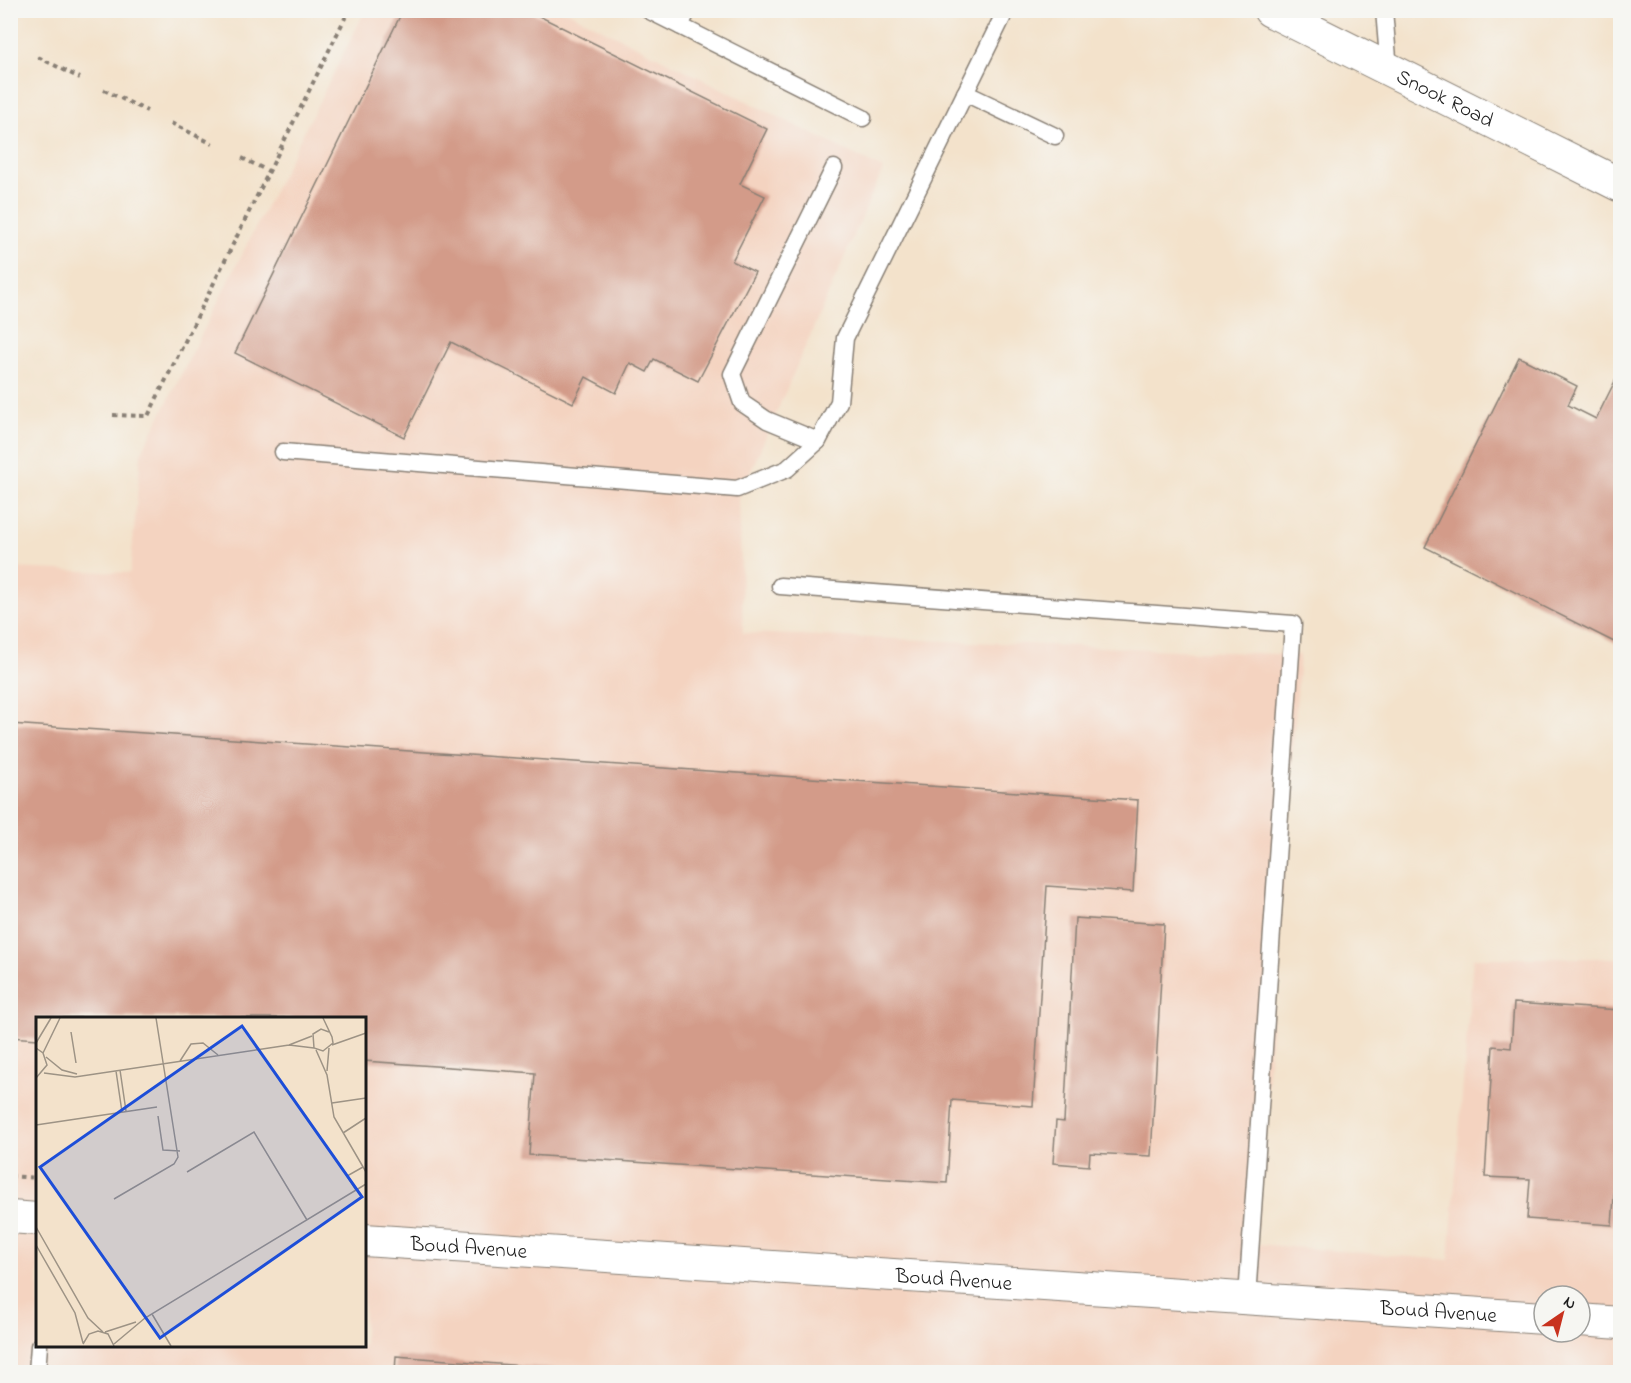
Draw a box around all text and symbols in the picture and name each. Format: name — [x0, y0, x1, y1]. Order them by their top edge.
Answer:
street label: Snook Road — [1391, 62, 1498, 136]
inset map — [36, 1017, 366, 1347]
street label: Boud Avenue — [408, 1230, 529, 1268]
street label: Boud Avenue — [893, 1262, 1013, 1300]
north arrow — [1532, 1284, 1592, 1344]
text: N — [1558, 1290, 1581, 1316]
street label: Boud Avenue — [1378, 1294, 1498, 1332]

